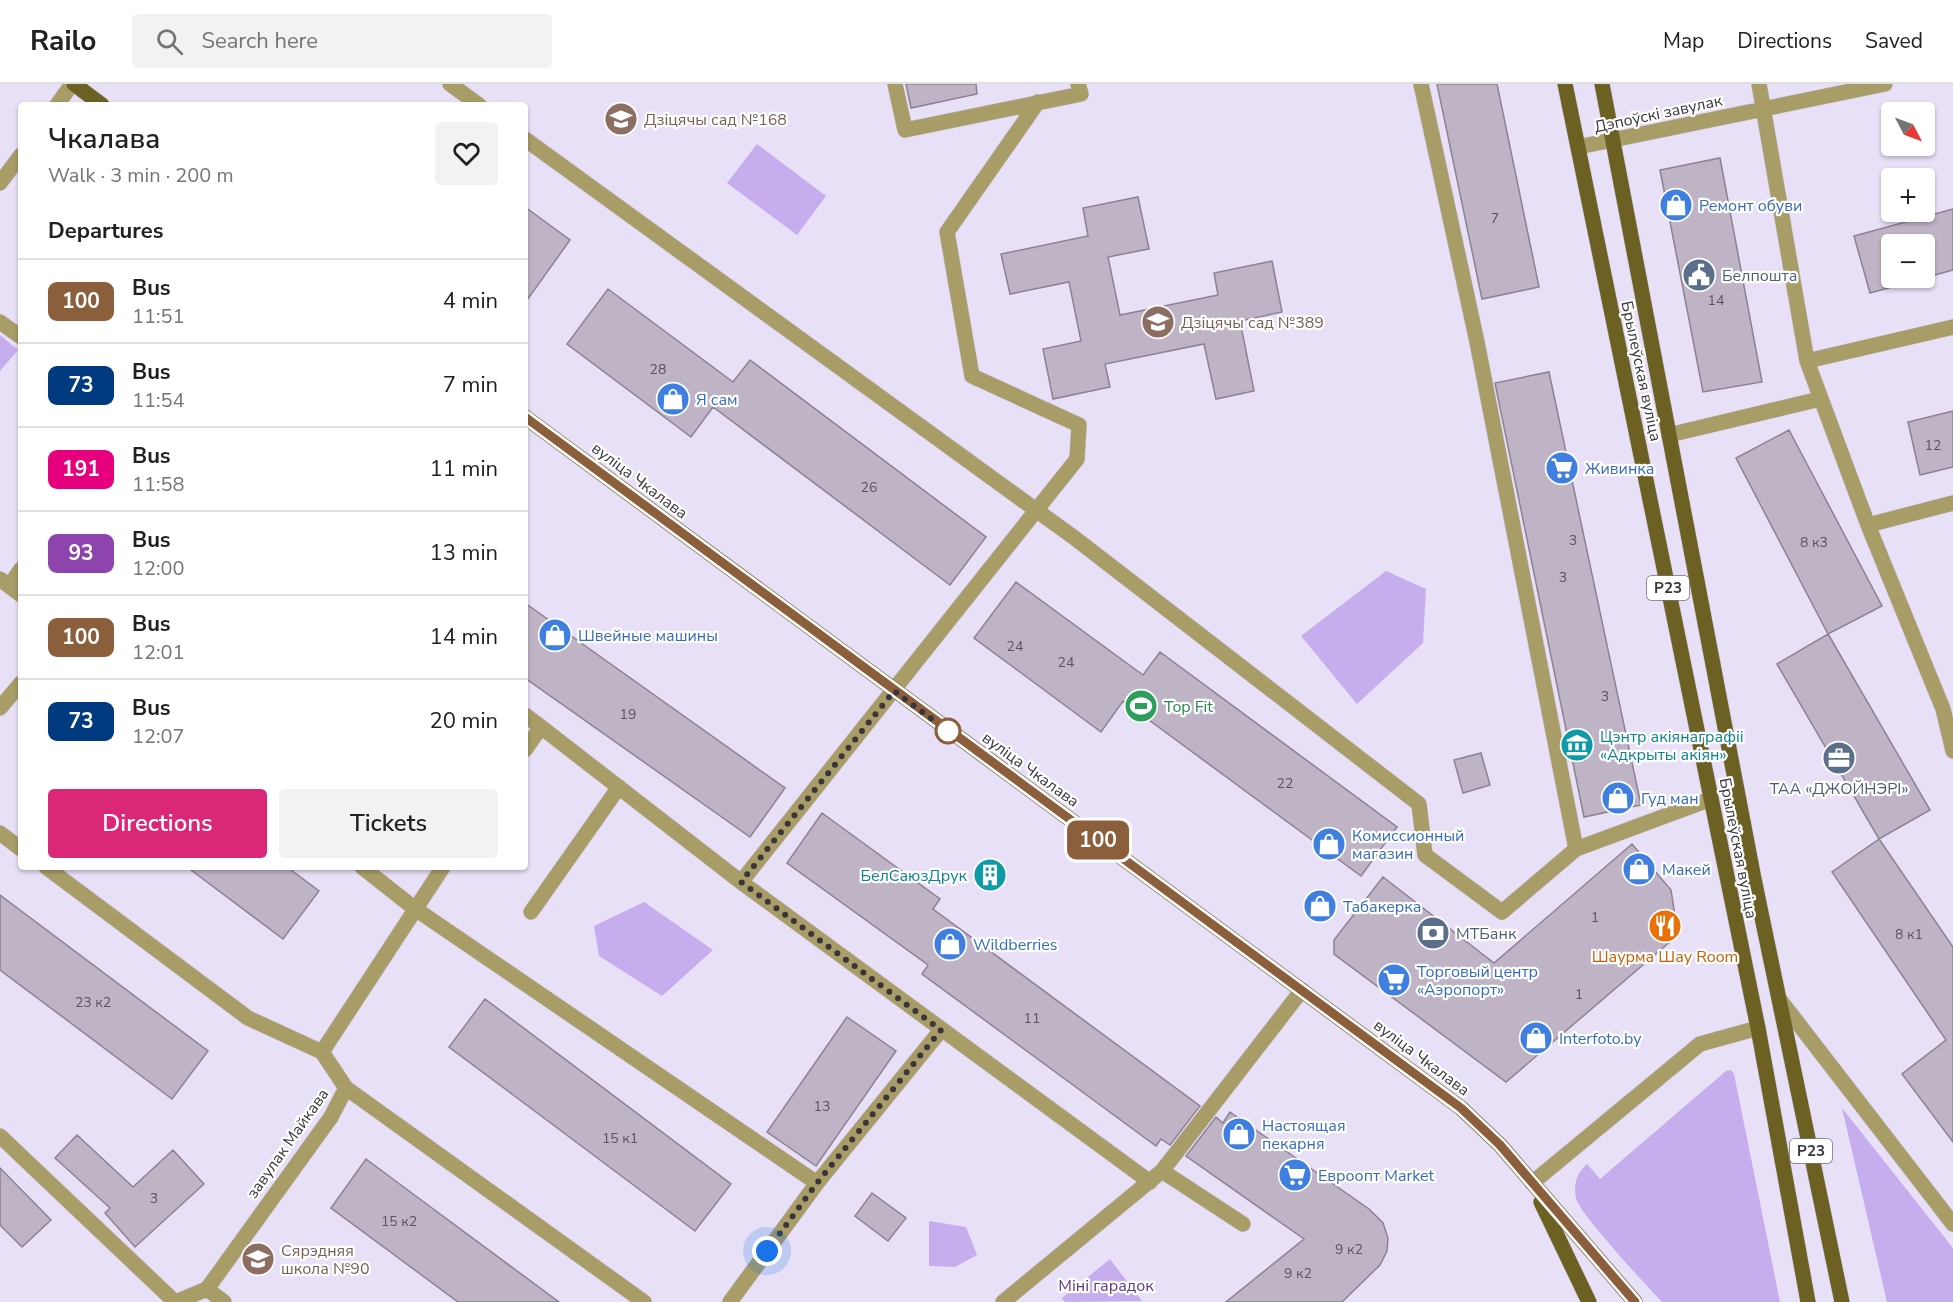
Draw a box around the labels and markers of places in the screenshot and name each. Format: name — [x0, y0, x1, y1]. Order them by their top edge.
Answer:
school or university icon: Дзіцячы сад №168 — [603, 101, 639, 137]
place label: Дзіцячы сад №168 — [644, 109, 787, 131]
shop icon: Ремонт обуви — [1658, 187, 1694, 223]
place label: Ремонт обуви — [1699, 195, 1802, 217]
public building icon: Белпошта — [1681, 257, 1717, 293]
place label: Белпошта — [1722, 265, 1797, 287]
school or university icon: Дзіцячы сад №389 — [1140, 304, 1176, 340]
place label: Дзіцячы сад №389 — [1181, 312, 1324, 334]
shop icon: Я сам — [655, 381, 691, 417]
place label: Я сам — [696, 389, 738, 411]
supermarket icon: Живинка — [1544, 450, 1580, 486]
place label: Живинка — [1585, 458, 1654, 480]
shop icon: Швейные машины — [537, 617, 573, 653]
place label: Швейные машины — [578, 625, 718, 647]
sports icon: Top Fit — [1123, 688, 1159, 724]
place label: Top Fit — [1164, 696, 1213, 718]
unlabelled marker — [935, 718, 961, 744]
place label: Цэнтр акіянаграфіі «Адкрыты акіян» — [1600, 726, 1744, 766]
museum icon: Цэнтр акіянаграфіі «Адкрыты акіян» — [1559, 727, 1595, 763]
office icon: ТАА «ДЖОЙНЭРI» — [1821, 740, 1857, 776]
place label: ТАА «ДЖОЙНЭРI» — [1770, 778, 1909, 800]
shop icon: Гуд ман — [1600, 780, 1636, 816]
place label: Гуд ман — [1641, 788, 1699, 810]
place label: Комиссионный магазин — [1352, 825, 1464, 865]
shop icon: Комиссионный магазин — [1311, 826, 1347, 862]
shop icon: Макей — [1621, 851, 1657, 887]
building icon: БелСаюзДрук — [972, 857, 1008, 893]
place label: Макей — [1662, 859, 1711, 881]
place label: БелСаюзДрук — [860, 865, 968, 887]
shop icon: Табакерка — [1302, 888, 1338, 924]
place label: Табакерка — [1343, 896, 1421, 918]
restaurant icon: Шаурма Шау Room — [1647, 908, 1683, 944]
bank icon: МТБанк — [1415, 915, 1451, 951]
place label: МТБанк — [1456, 923, 1517, 945]
shop icon: Wildberries — [932, 926, 968, 962]
place label: Wildberries — [973, 934, 1058, 956]
place label: Шаурма Шау Room — [1592, 946, 1738, 968]
place label: Торговый центр «Аэропорт» — [1417, 961, 1538, 1001]
supermarket icon: Торговый центр «Аэропорт» — [1376, 962, 1412, 998]
shop icon: Interfoto.by — [1518, 1020, 1554, 1056]
place label: Interfoto.by — [1559, 1028, 1642, 1050]
place label: Настоящая пекарня — [1262, 1115, 1346, 1155]
shop icon: Настоящая пекарня — [1221, 1116, 1257, 1152]
supermarket icon: Евроопт Market — [1277, 1157, 1313, 1193]
place label: Евроопт Market — [1318, 1165, 1434, 1187]
place label: Сярэдняя школа №90 — [281, 1240, 369, 1280]
school or university icon: Сярэдняя школа №90 — [240, 1241, 276, 1277]

